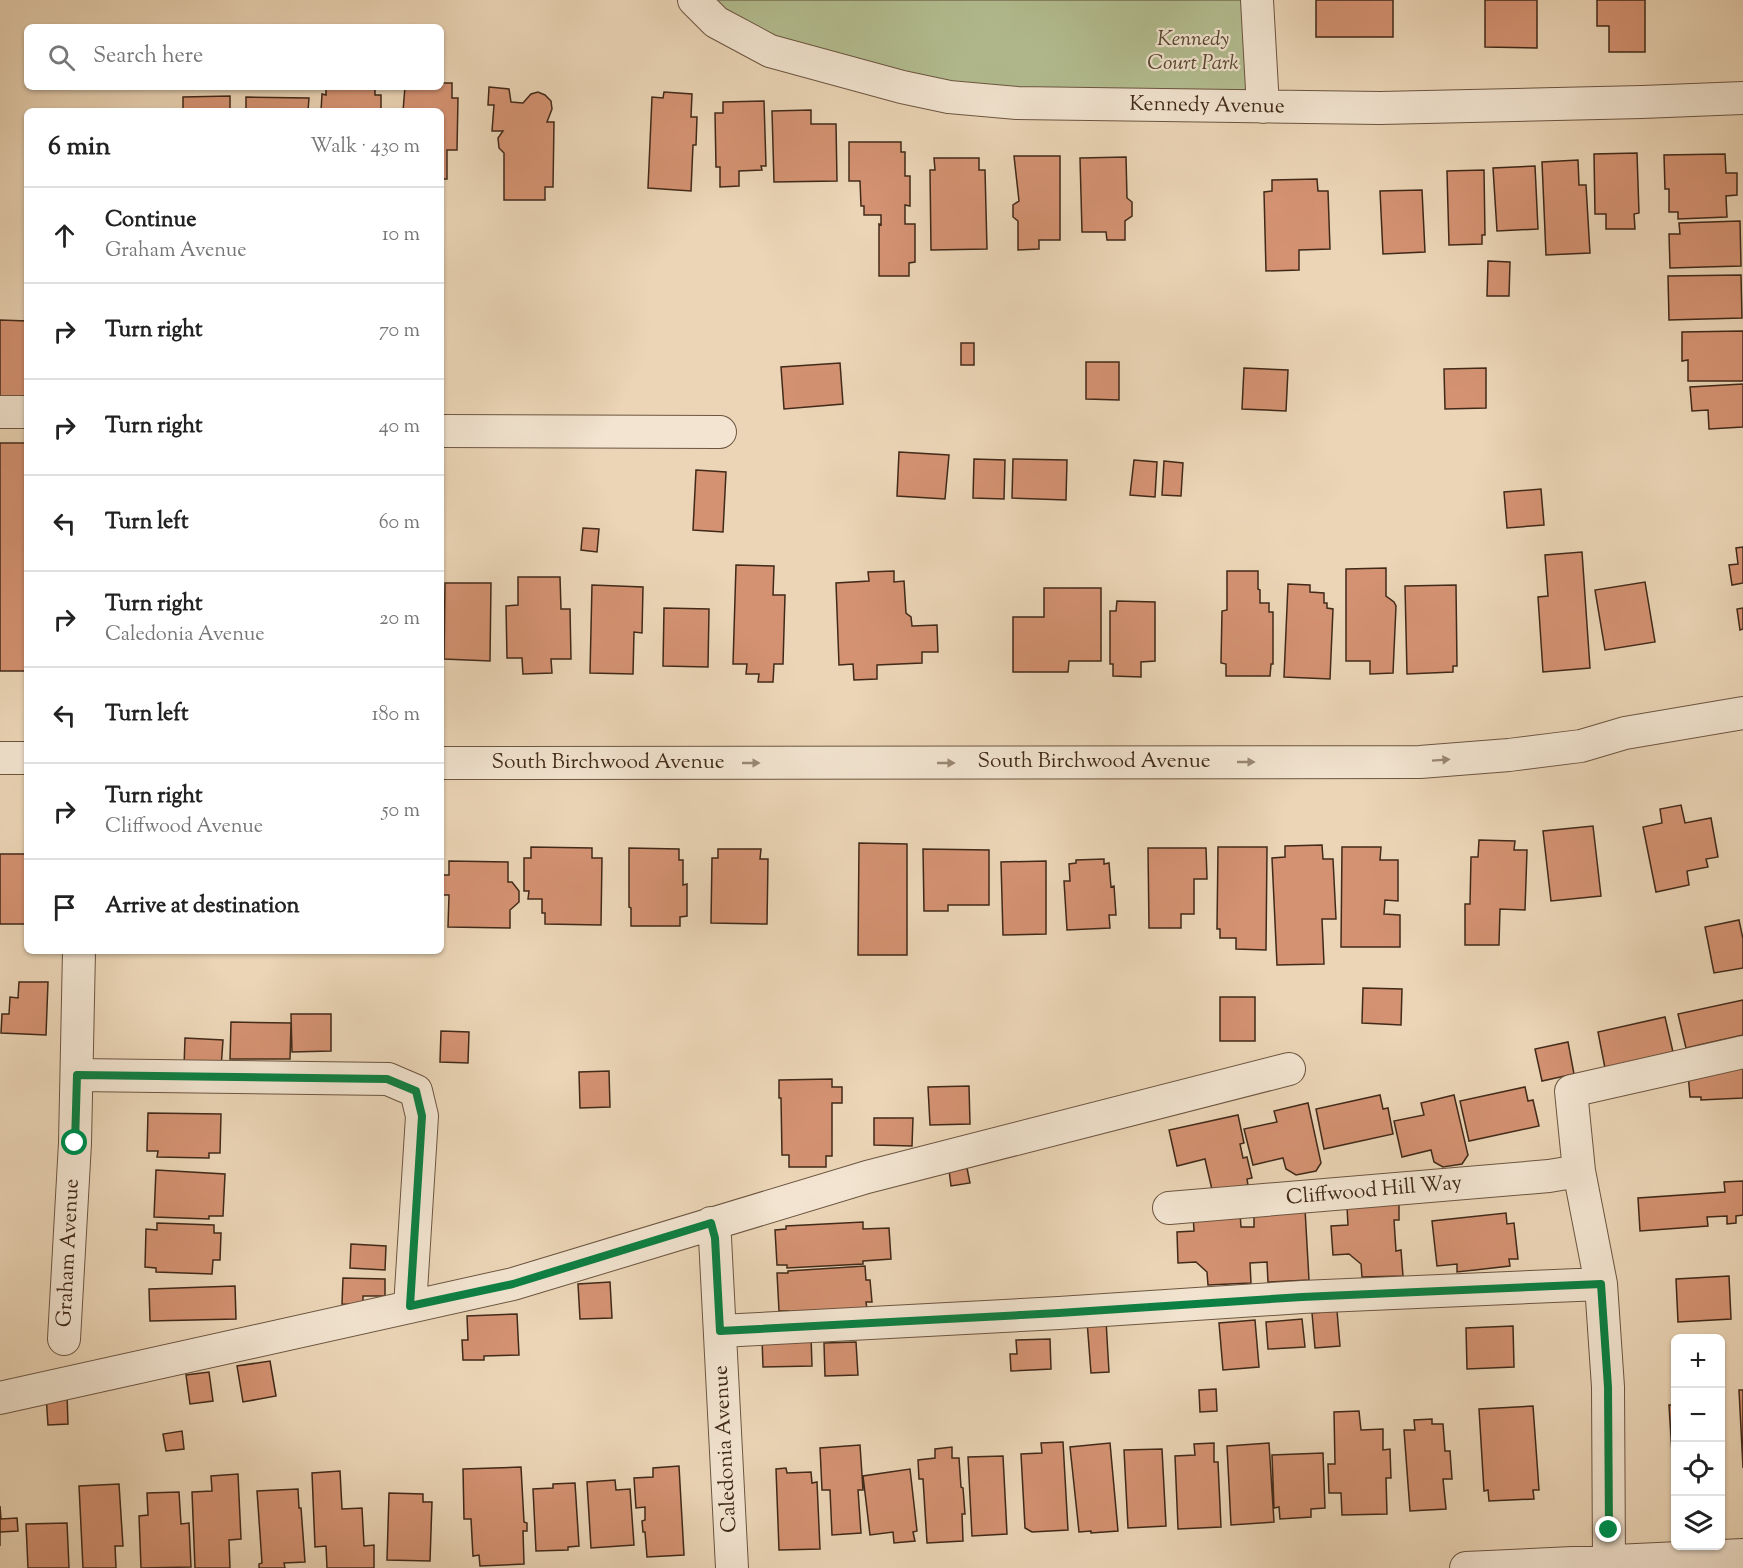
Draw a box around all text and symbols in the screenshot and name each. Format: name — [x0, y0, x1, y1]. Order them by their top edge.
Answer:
search box — [24, 24, 444, 90]
park label: Kennedy Court Park — [1147, 25, 1239, 79]
icon: search — [45, 41, 78, 74]
text: Search here — [93, 41, 203, 73]
street label: Kennedy Avenue — [1129, 90, 1285, 122]
text: 6 min — [48, 129, 111, 166]
text: Walk · 430 m — [310, 133, 420, 162]
text: Continue — [105, 205, 196, 237]
icon: ahead — [48, 219, 81, 252]
text: 10 m — [382, 221, 420, 250]
text: Graham Avenue — [105, 237, 247, 266]
icon: right — [48, 315, 81, 348]
text: Turn right — [105, 315, 202, 347]
text: 70 m — [379, 317, 420, 346]
icon: right — [48, 411, 81, 444]
text: Turn right — [105, 411, 202, 443]
text: 40 m — [379, 413, 420, 442]
icon: left — [48, 507, 81, 540]
text: Turn left — [105, 507, 188, 539]
text: 60 m — [379, 509, 420, 538]
text: Turn right — [105, 589, 202, 621]
icon: right — [48, 603, 81, 636]
text: 20 m — [379, 605, 420, 634]
text: Caledonia Avenue — [105, 621, 265, 650]
icon: left — [48, 699, 81, 732]
text: Turn left — [105, 699, 188, 731]
text: 180 m — [372, 701, 420, 730]
street label: South Birchwood Avenue — [977, 747, 1211, 777]
street label: South Birchwood Avenue — [491, 748, 725, 778]
one-way arrow — [1432, 756, 1451, 765]
one-way arrow — [1237, 757, 1256, 767]
one-way arrow — [742, 758, 761, 768]
one-way arrow — [937, 758, 956, 768]
text: Turn right — [105, 781, 202, 813]
icon: right — [48, 795, 81, 828]
text: 50 m — [382, 797, 420, 826]
text: Cliffwood Avenue — [105, 813, 263, 842]
icon: arrive — [48, 891, 81, 924]
text: Arrive at destination — [105, 891, 300, 923]
route start — [61, 1129, 87, 1155]
street label: Cliffwood Hill Way — [1285, 1168, 1464, 1214]
street label: Graham Avenue — [50, 1178, 88, 1328]
map controls — [1671, 1334, 1725, 1550]
button: + — [1671, 1334, 1725, 1388]
street label: Caledonia Avenue — [707, 1365, 745, 1533]
button: − — [1671, 1388, 1725, 1442]
button: locate — [1671, 1442, 1725, 1496]
button: layers — [1671, 1496, 1725, 1550]
route end — [1595, 1516, 1621, 1542]

